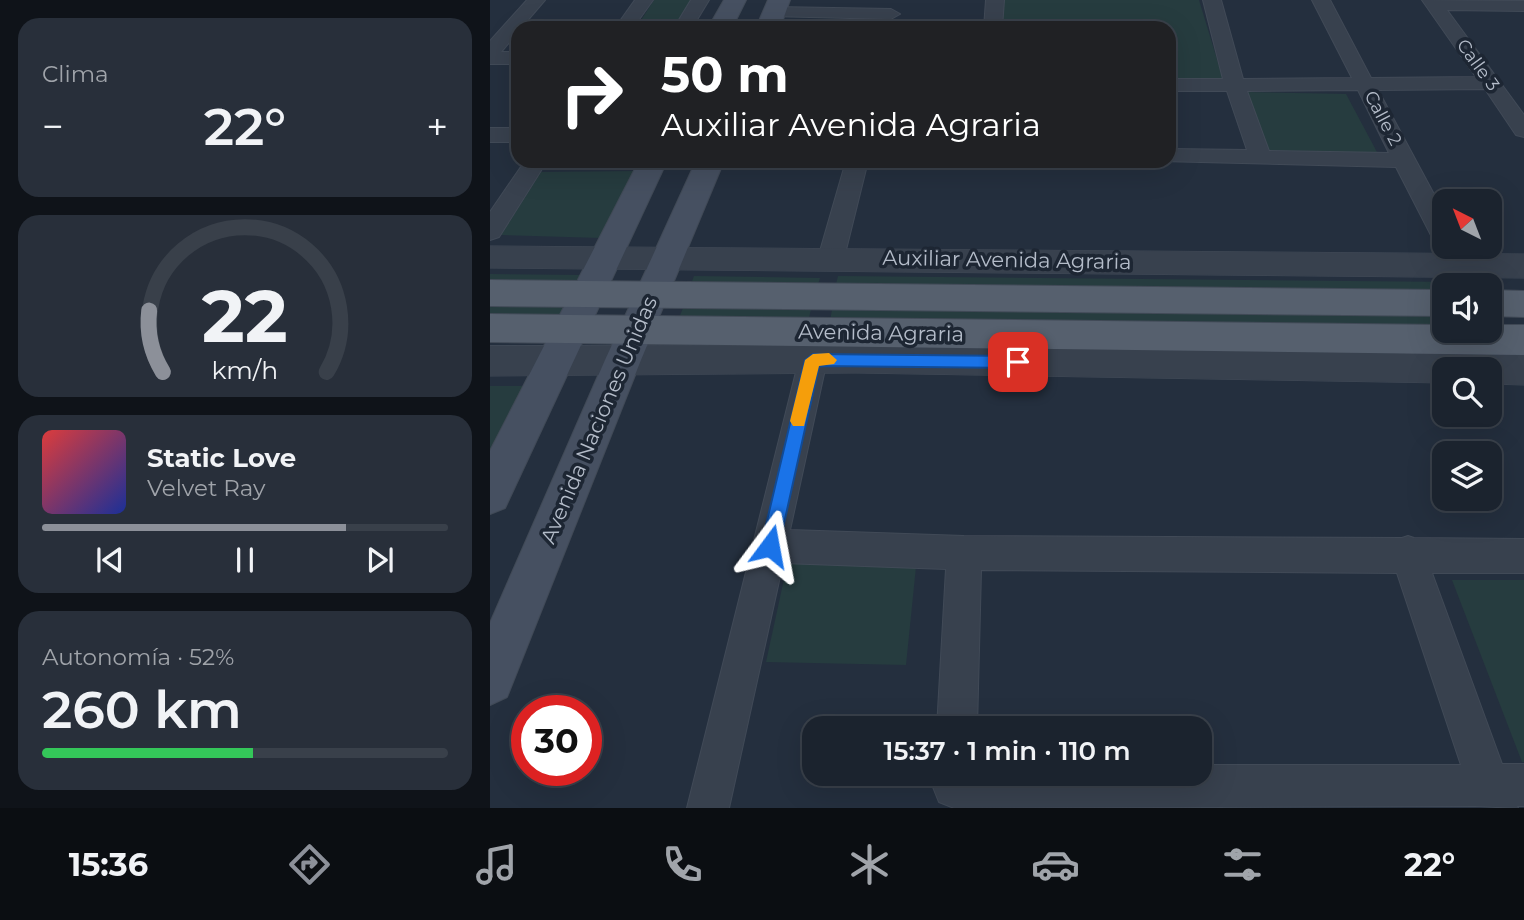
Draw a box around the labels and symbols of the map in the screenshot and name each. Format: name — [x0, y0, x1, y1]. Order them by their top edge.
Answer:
street label: Calle 3 — [1452, 35, 1504, 95]
street label: Calle 2 — [1359, 87, 1407, 149]
north arrow — [1432, 189, 1502, 259]
street label: Auxiliar Avenida Agraria — [882, 245, 1132, 274]
street label: Avenida Naciones Unidas — [535, 292, 662, 547]
street label: Avenida Agraria — [798, 319, 964, 346]
pin — [988, 332, 1048, 392]
position arrow — [733, 509, 807, 583]
speed limit sign: 30 — [511, 695, 602, 786]

